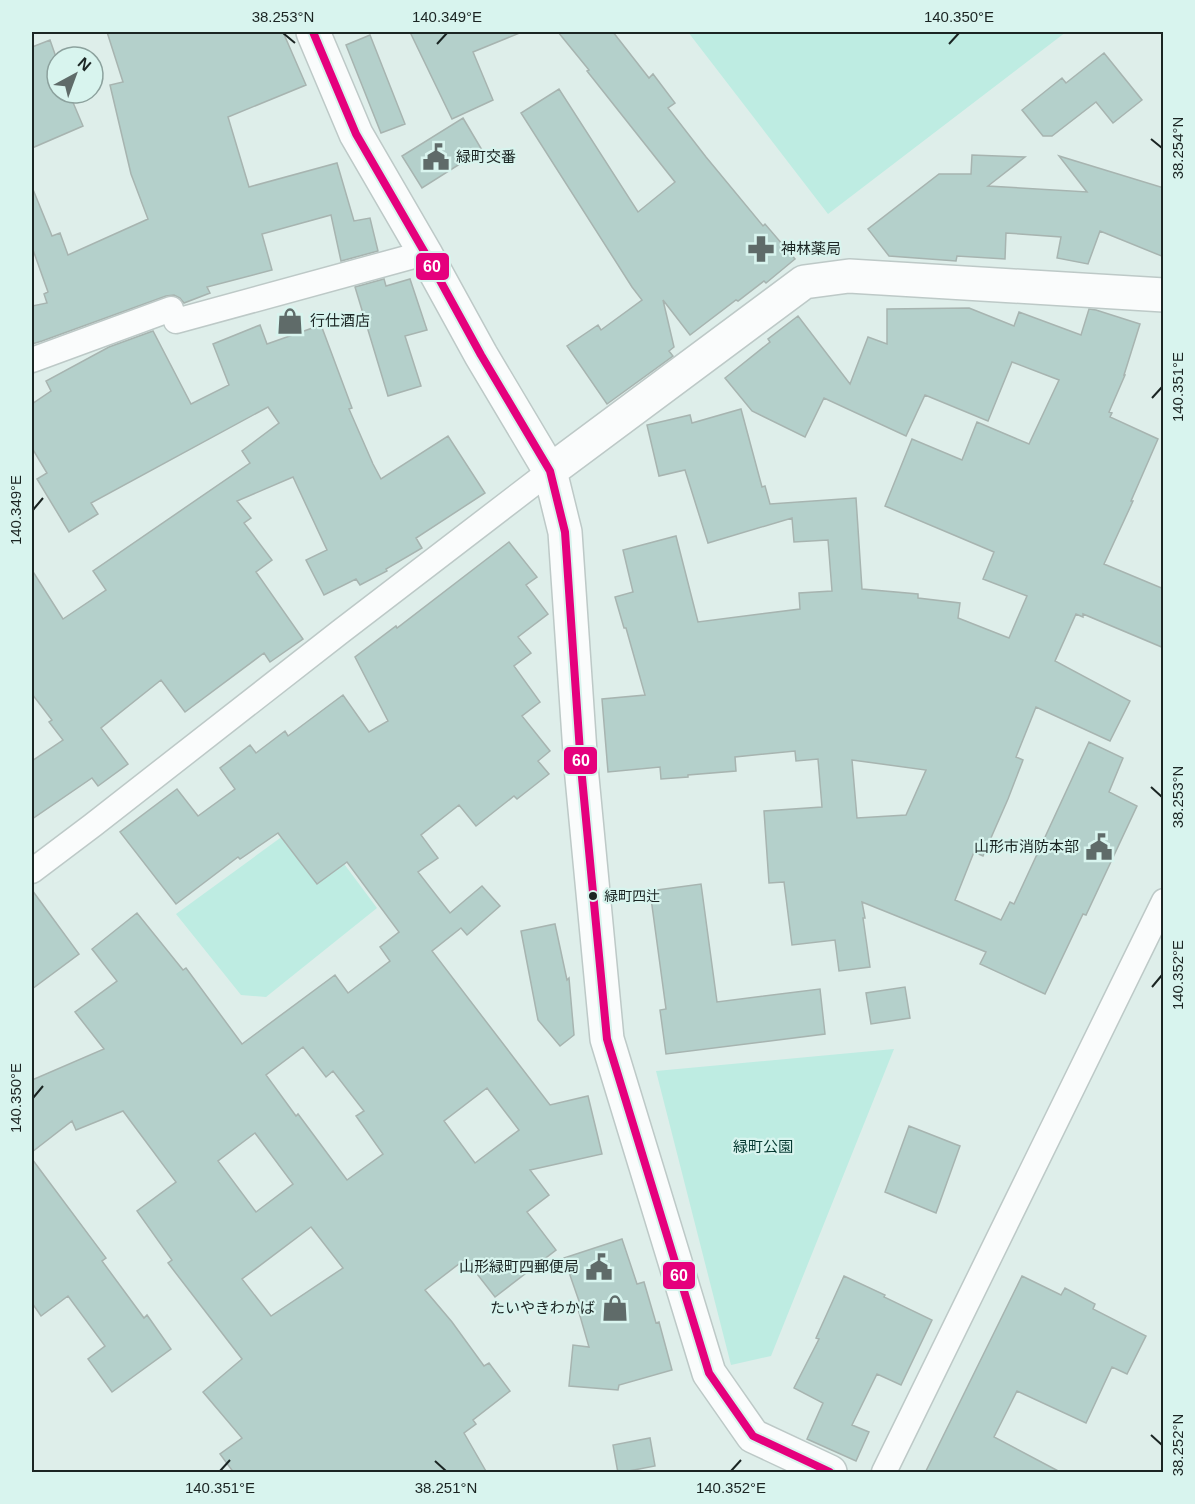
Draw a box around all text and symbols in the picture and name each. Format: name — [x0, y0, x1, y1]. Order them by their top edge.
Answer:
text: 38.253°N — [252, 8, 314, 25]
text: 140.349°E — [412, 8, 482, 25]
text: 140.350°E — [924, 8, 994, 25]
north arrow — [45, 45, 105, 105]
text: N — [75, 54, 94, 74]
text: 38.254°N — [1169, 117, 1186, 179]
public building icon: 緑町交番 — [421, 142, 451, 172]
place label: 緑町交番 — [456, 148, 516, 165]
pharmacy icon: 神林薬局 — [746, 234, 776, 264]
place label: 神林薬局 — [781, 240, 841, 257]
line badge: 60 — [415, 252, 450, 281]
text: 60 — [423, 258, 441, 275]
shop icon: 行仕酒店 — [275, 306, 305, 336]
place label: 行仕酒店 — [310, 312, 370, 329]
text: 140.351°E — [1169, 352, 1186, 422]
text: 140.349°E — [7, 475, 24, 545]
line badge: 60 — [563, 746, 598, 775]
text: 60 — [572, 752, 590, 769]
text: 38.253°N — [1169, 766, 1186, 828]
public building icon: 山形市消防本部 — [1084, 832, 1114, 862]
place label: 山形市消防本部 — [974, 838, 1079, 855]
place label: 緑町四辻 — [604, 888, 660, 904]
marker: 緑町四辻 — [587, 890, 599, 902]
text: 140.352°E — [1169, 940, 1186, 1010]
text: 140.350°E — [7, 1063, 24, 1133]
park label: 緑町公園 — [733, 1138, 793, 1155]
public building icon: 山形緑町四郵便局 — [584, 1252, 614, 1282]
place label: 山形緑町四郵便局 — [459, 1258, 579, 1275]
line badge: 60 — [662, 1261, 696, 1290]
text: 60 — [670, 1267, 688, 1284]
shop icon: たいやきわかば — [600, 1293, 630, 1323]
place label: たいやきわかば — [490, 1299, 595, 1316]
text: 38.252°N — [1169, 1414, 1186, 1476]
text: 140.351°E — [185, 1479, 255, 1496]
text: 38.251°N — [415, 1479, 477, 1496]
text: 140.352°E — [696, 1479, 766, 1496]

